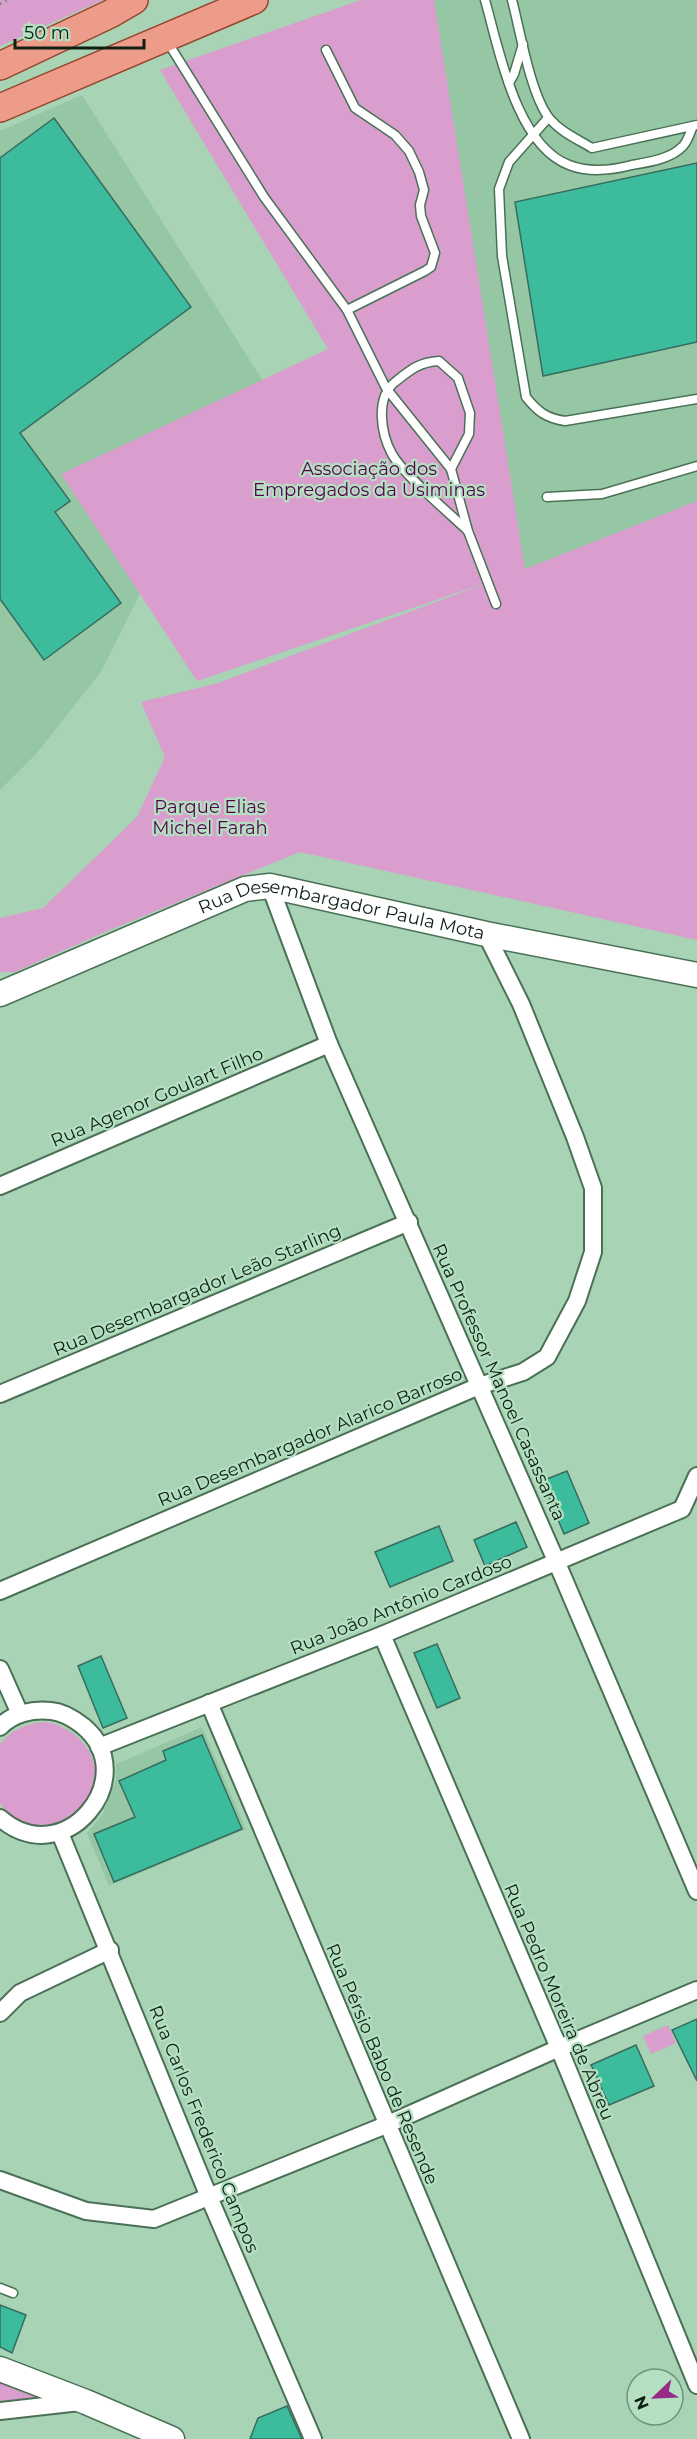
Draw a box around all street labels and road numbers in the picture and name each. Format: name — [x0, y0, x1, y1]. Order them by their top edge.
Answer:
street label: Rua Desembargador Paula Mota — [195, 875, 487, 944]
street label: Rua Agenor Goulart Filho — [47, 1042, 267, 1152]
street label: Rua Desembargador Leão Starling — [50, 1219, 344, 1361]
street label: Rua Professor Manoel Casassanta — [428, 1240, 570, 1524]
street label: Rua Desembargador Alarico Barroso — [154, 1363, 466, 1511]
street label: Rua João Antônio Cardoso — [287, 1550, 515, 1660]
street label: Rua Pedro Moreira de Abreu — [499, 1880, 619, 2124]
street label: Rua Pérsio Babo de Resende — [321, 1940, 443, 2188]
street label: Rua Carlos Frederico Campos — [144, 2002, 264, 2256]

